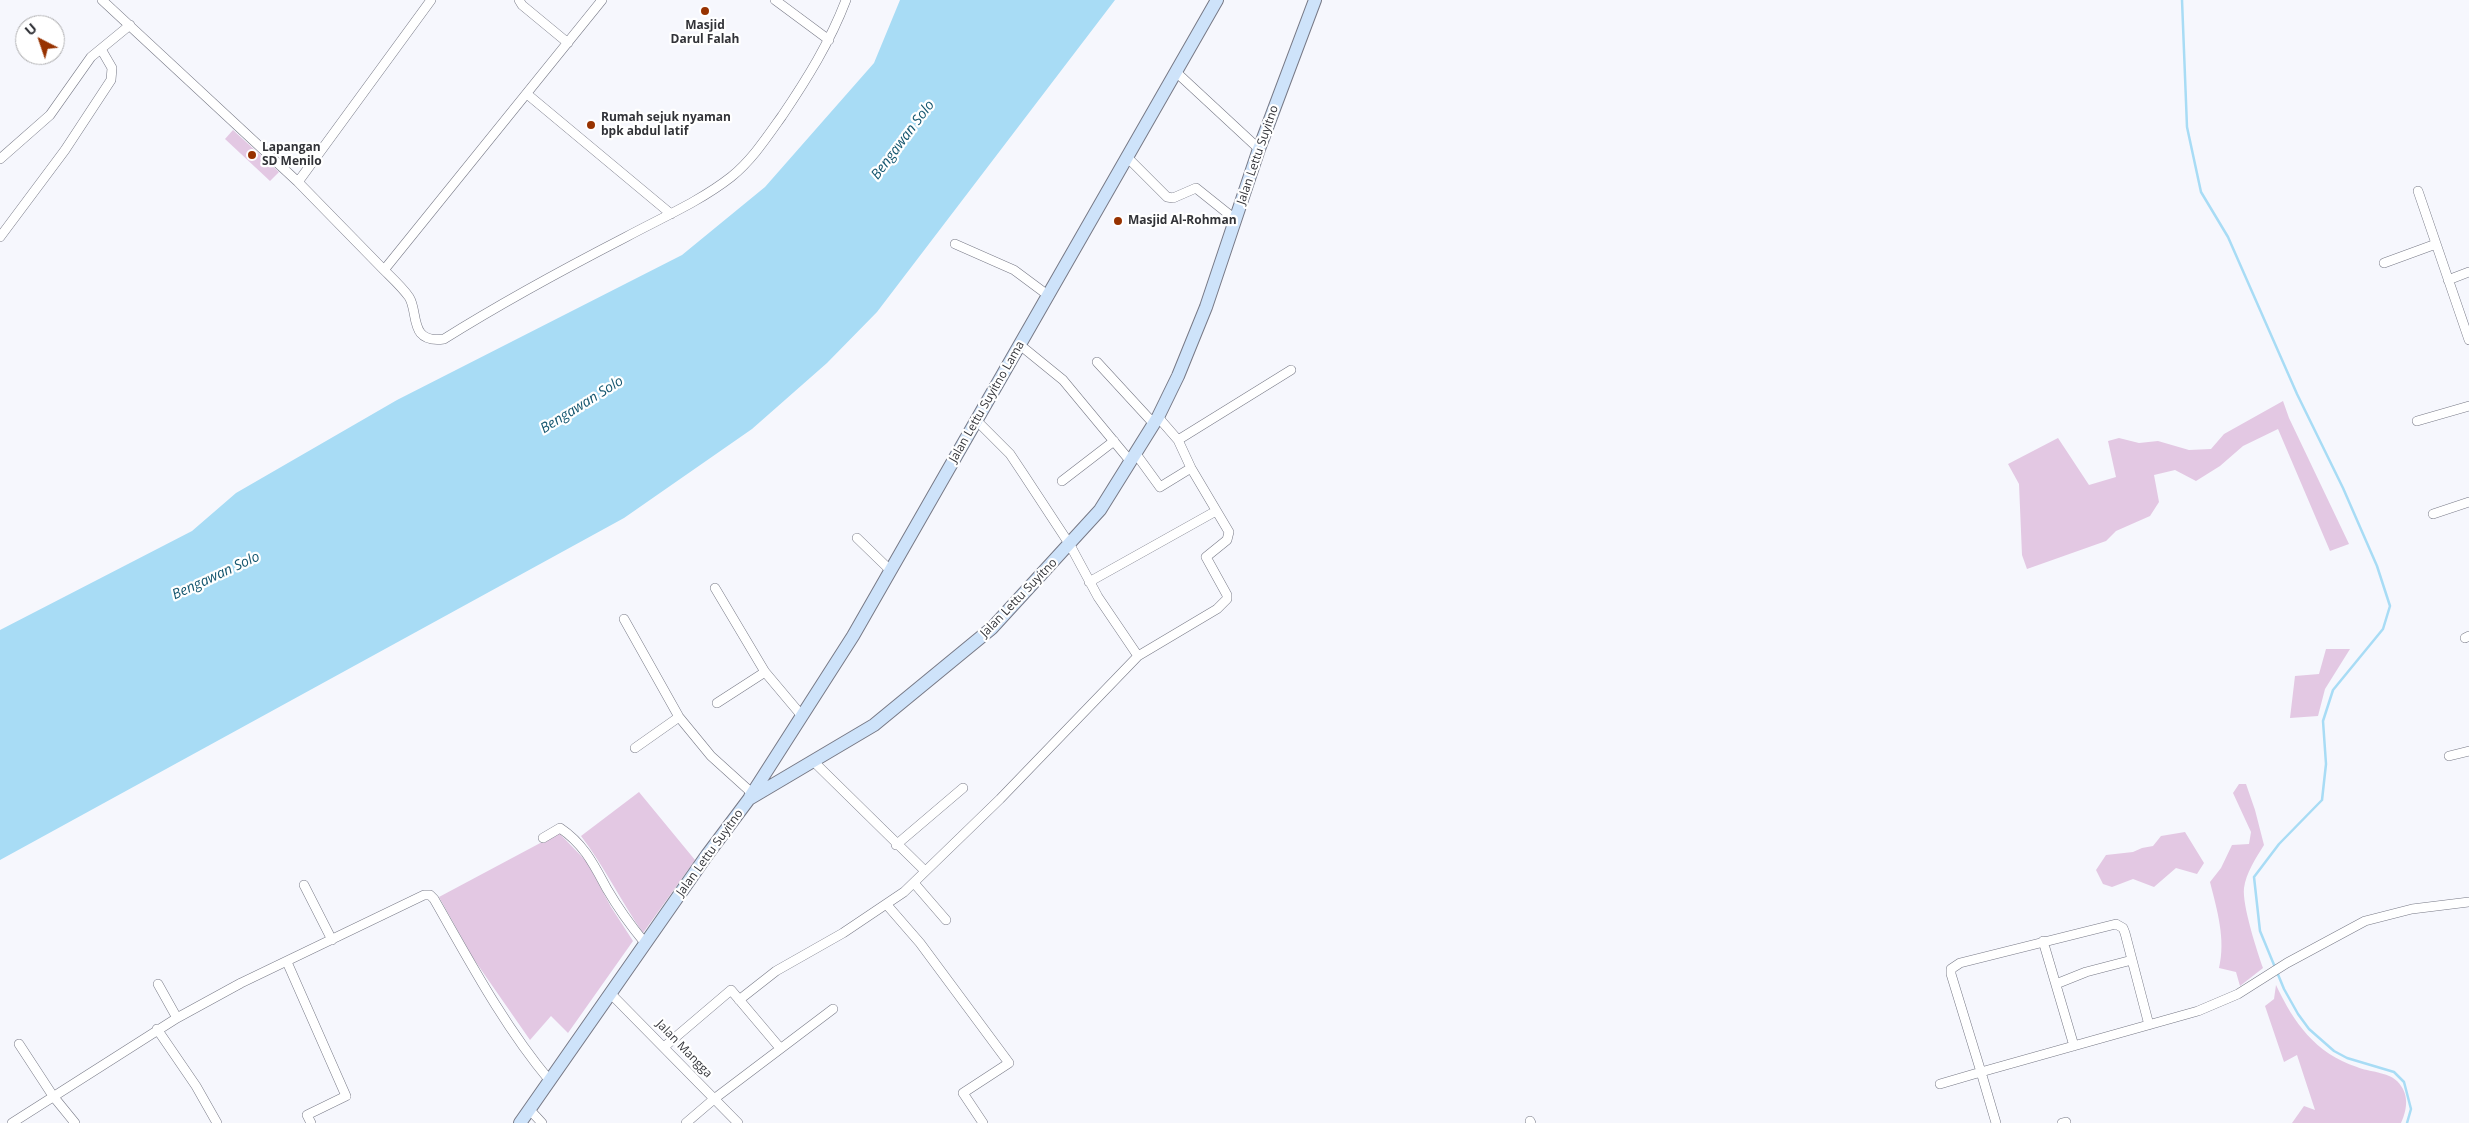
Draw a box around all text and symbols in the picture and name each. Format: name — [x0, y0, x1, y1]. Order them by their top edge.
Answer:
marker: Masjid Darul Falah — [699, 5, 711, 17]
north arrow — [15, 15, 65, 65]
text: U — [20, 18, 41, 40]
place label: Masjid Darul Falah — [671, 19, 739, 47]
water label: Bengawan Solo — [868, 97, 938, 183]
street label: Jalan Lettu Suyitno — [1234, 104, 1282, 206]
place label: Rumah sejuk nyaman bpk abdul latif — [601, 111, 731, 139]
marker: Rumah sejuk nyaman bpk abdul latif — [585, 119, 597, 131]
place label: Lapangan SD Menilo — [262, 141, 322, 169]
marker: Lapangan SD Menilo — [246, 149, 258, 161]
place label: Masjid Al-Rohman — [1128, 214, 1237, 228]
marker: Masjid Al-Rohman — [1112, 215, 1124, 227]
street label: Jalan Lettu Suyitno Lama — [946, 339, 1028, 465]
water label: Bengawan Solo — [537, 373, 627, 437]
water label: Bengawan Solo — [170, 548, 262, 604]
street label: Jalan Lettu Suyitno — [978, 556, 1060, 640]
street label: Jalan Lettu Suyitno — [674, 807, 746, 899]
street label: Jalan Mangga — [653, 1017, 715, 1081]

